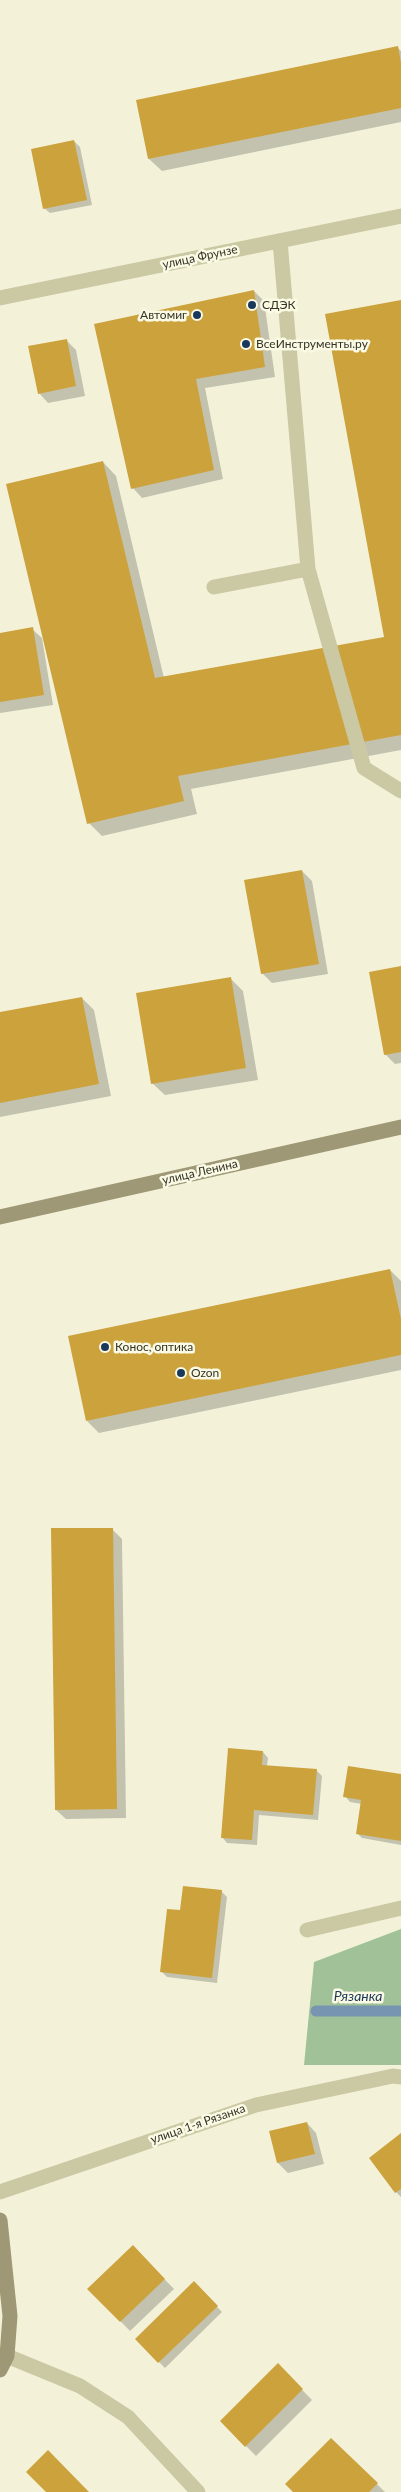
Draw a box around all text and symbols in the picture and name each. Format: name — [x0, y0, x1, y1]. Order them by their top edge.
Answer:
street label: улица Фрунзе — [161, 242, 239, 272]
place label: СДЭК — [262, 298, 296, 312]
marker: СДЭК — [246, 299, 258, 311]
place label: Автомиг — [140, 308, 187, 322]
marker: Автомиг — [191, 309, 203, 321]
place label: ВсеИнструменты.ру — [256, 337, 368, 351]
marker: ВсеИнструменты.ру — [240, 338, 252, 350]
street label: улица Ленина — [161, 1156, 239, 1188]
place label: Конос, оптика — [115, 1340, 193, 1354]
marker: Конос, оптика — [99, 1341, 111, 1353]
place label: Ozon — [191, 1366, 219, 1380]
marker: Ozon — [175, 1367, 187, 1379]
water label: Рязанка — [334, 1988, 382, 2004]
street label: улица 1-я Рязанка — [149, 2101, 247, 2147]

